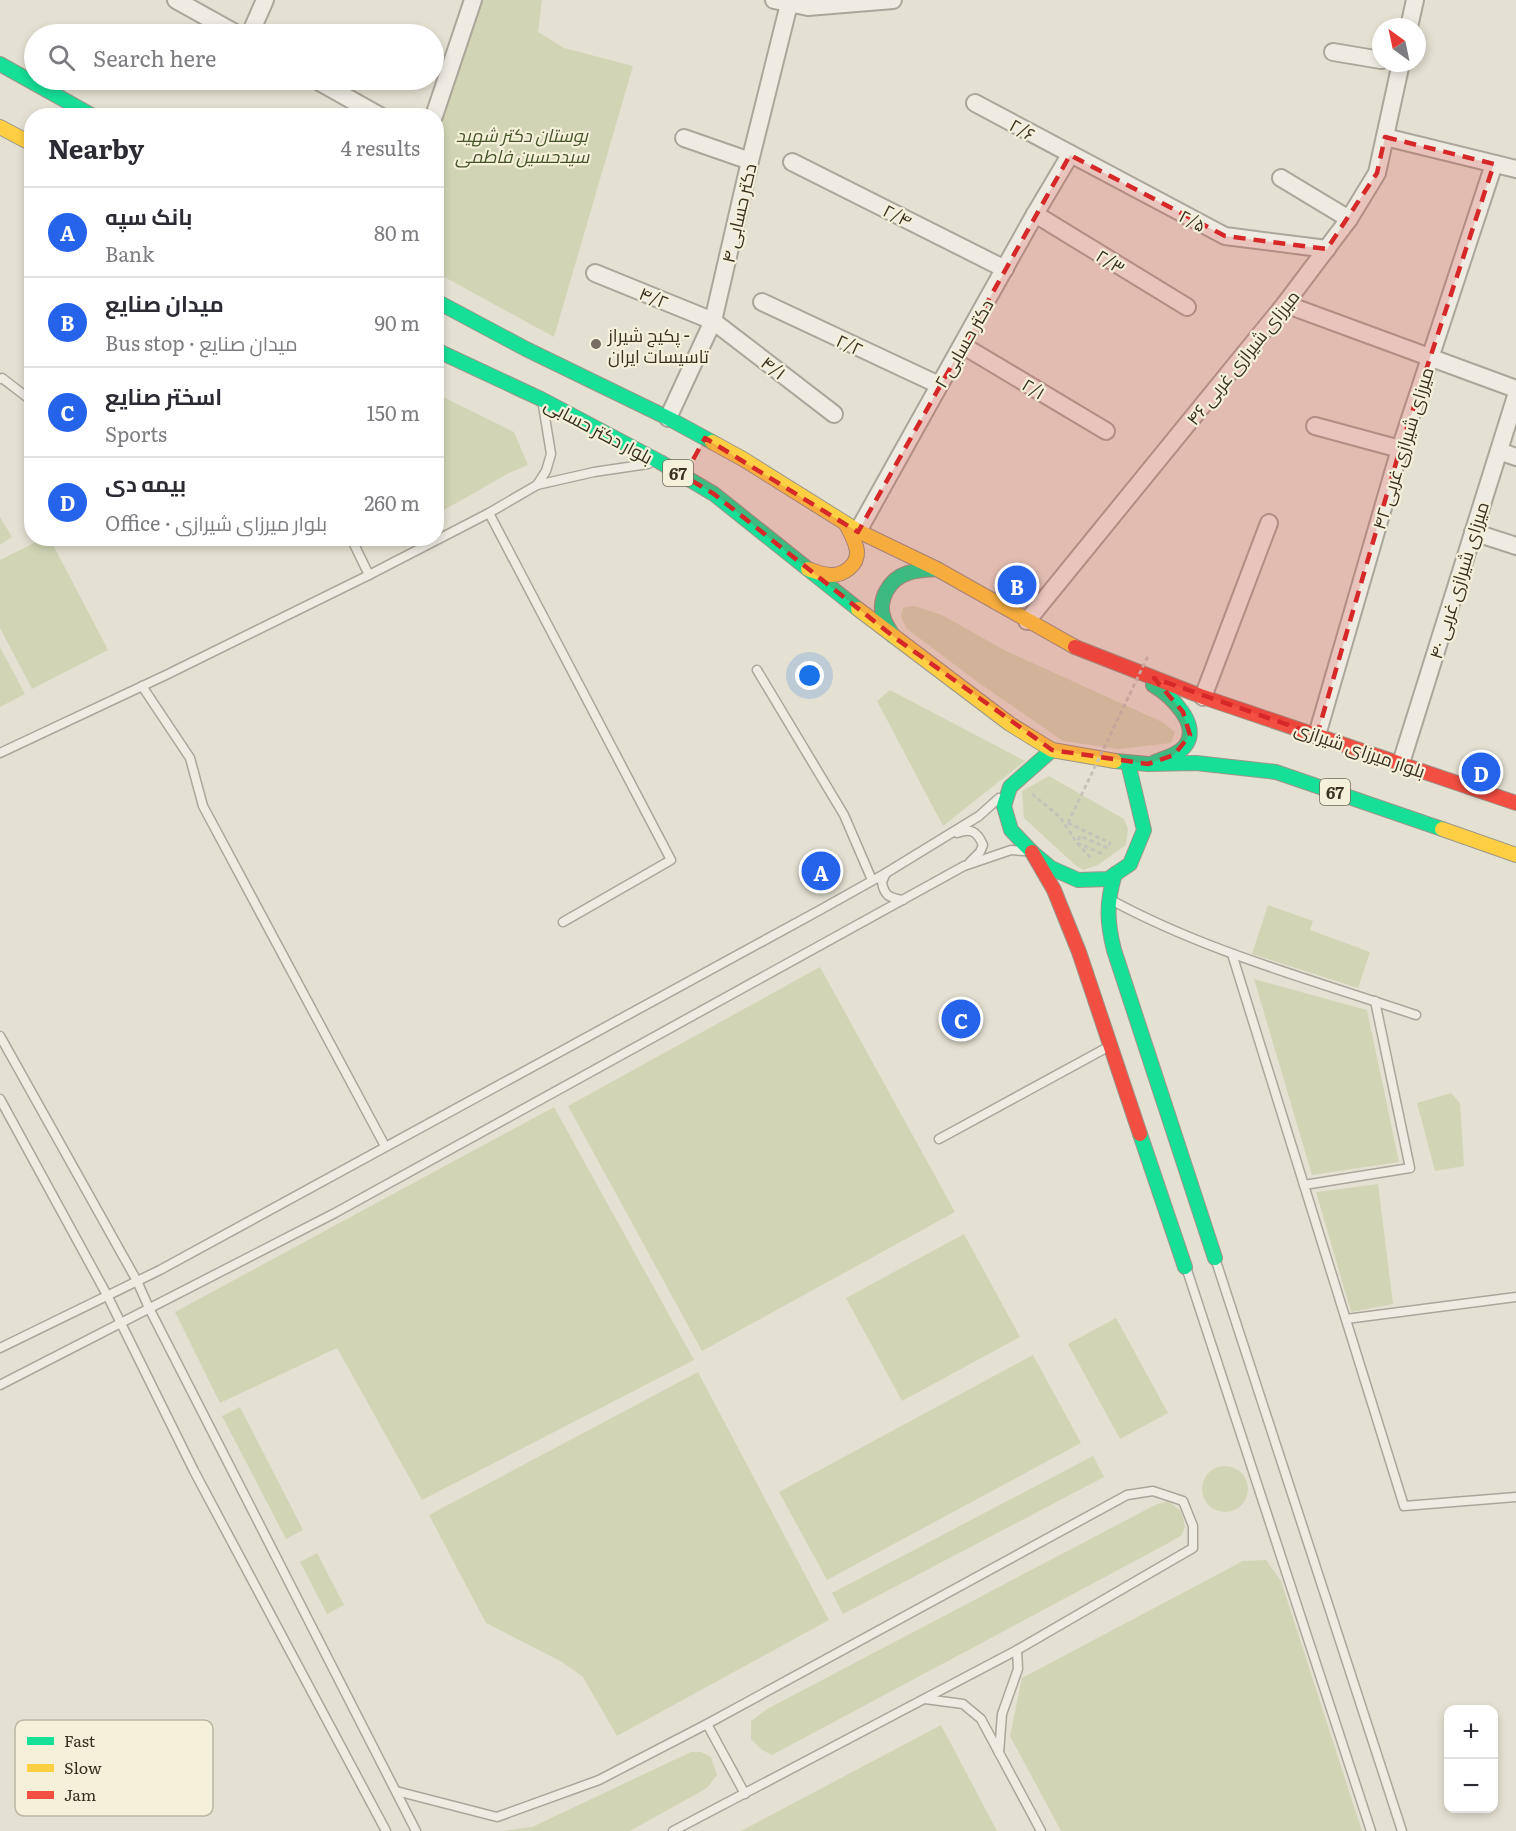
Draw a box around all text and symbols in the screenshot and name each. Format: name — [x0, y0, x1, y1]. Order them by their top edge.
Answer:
north arrow — [1372, 18, 1426, 72]
search box — [24, 24, 444, 90]
icon: search — [45, 41, 78, 74]
text: Search here — [93, 41, 216, 74]
street label: ۲/۶ — [1005, 111, 1041, 147]
park label: بوستان دکتر شهید سیدحسین فاطمی — [455, 121, 590, 169]
text: Nearby — [48, 128, 144, 167]
text: 4 results — [341, 132, 420, 162]
street label: دکتر حسابی ۴ — [713, 161, 763, 265]
street label: ۲/۴ — [879, 196, 917, 234]
text: بانک سپه — [105, 199, 192, 232]
street label: ۲/۵ — [1175, 202, 1211, 238]
text: A — [60, 217, 75, 247]
text: 80 m — [374, 217, 420, 247]
text: Bank — [105, 238, 154, 268]
street label: ۲/۳ — [1091, 242, 1131, 280]
street label: ۴/۲ — [635, 279, 673, 315]
street label: میرزای شیرازی غربی ۴۶ — [1179, 283, 1305, 431]
text: میدان صنایع — [105, 286, 224, 319]
street label: دکتر حسابی ۲ — [927, 293, 999, 393]
text: B — [61, 307, 74, 337]
text: 90 m — [375, 307, 420, 337]
place label: پکیج شیراز - تاسیسات ایران — [607, 321, 709, 369]
street label: ۲/۲ — [832, 326, 868, 362]
text: Bus stop · میدان صنایع — [105, 327, 298, 357]
marker: پکیج شیراز - تاسیسات ایران — [589, 337, 603, 351]
street label: ۴/۱ — [756, 349, 792, 385]
street label: میرزای شیرازی غربی ۴۲ — [1364, 364, 1440, 532]
street label: ۲/۱ — [1017, 371, 1051, 405]
text: اسختر صنایع — [105, 379, 222, 412]
street label: بلوار دکتر حسابی — [540, 390, 658, 470]
text: C — [60, 397, 75, 427]
text: 150 m — [367, 397, 420, 427]
text: Sports — [105, 418, 167, 448]
road number: 67 — [663, 460, 693, 486]
text: بیمه دی — [105, 466, 186, 499]
text: D — [60, 487, 75, 517]
text: 260 m — [364, 487, 420, 517]
street label: میرزای شیرازی غربی ۴۰ — [1421, 498, 1495, 662]
text: Office · بلوار میرزای شیرازی — [105, 507, 327, 537]
pin: B — [998, 562, 1036, 608]
your location — [795, 661, 824, 690]
street label: بلوار میرزای شیرازی — [1291, 714, 1429, 784]
pin: D — [1462, 750, 1500, 794]
road number: 67 — [1320, 779, 1350, 805]
pin: A — [802, 848, 840, 894]
pin: C — [942, 996, 980, 1042]
map controls — [1444, 1705, 1498, 1813]
button: + — [1444, 1705, 1498, 1759]
legend — [15, 1720, 213, 1816]
text: Fast — [64, 1728, 96, 1752]
text: Slow — [64, 1755, 102, 1779]
button: − — [1444, 1759, 1498, 1813]
text: Jam — [64, 1782, 97, 1806]

